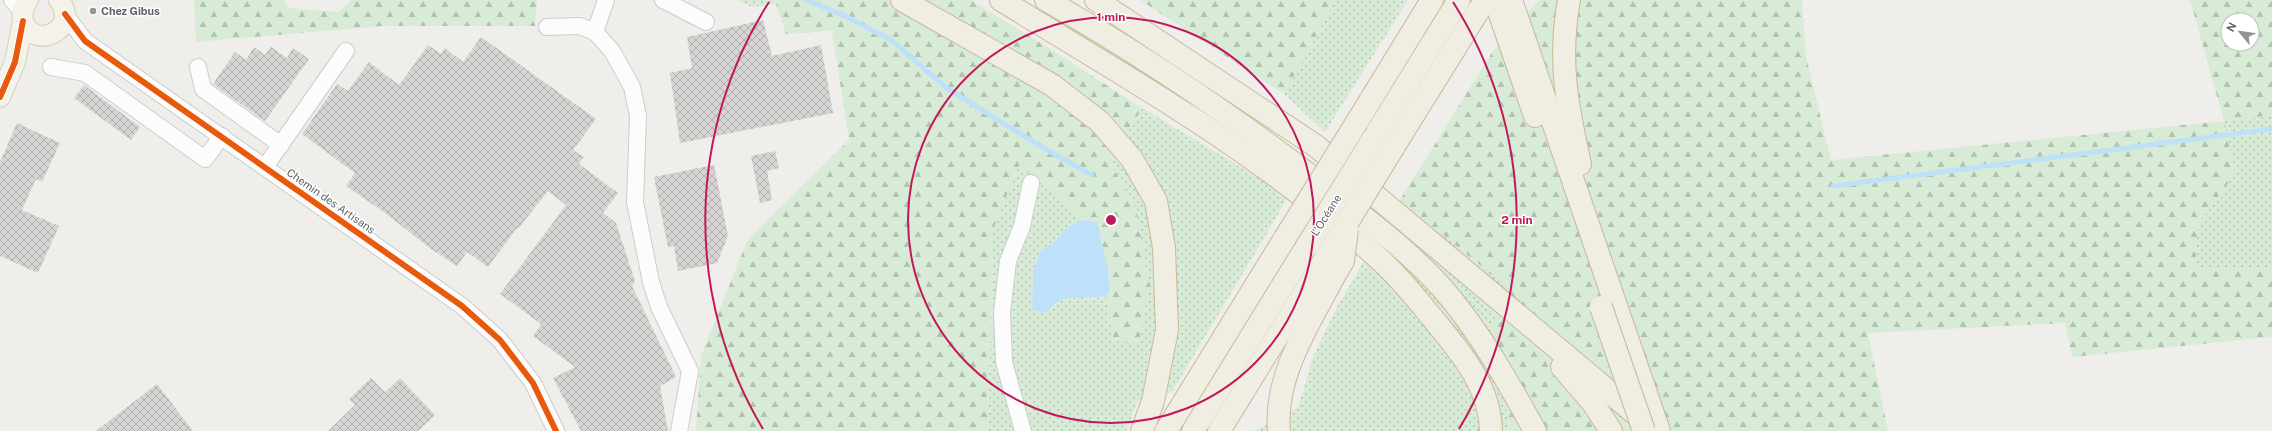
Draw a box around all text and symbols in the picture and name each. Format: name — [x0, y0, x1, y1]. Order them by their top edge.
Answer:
place label: Chez Gibus — [101, 5, 160, 17]
marker: Chez Gibus — [88, 6, 98, 16]
text: 1 min — [1097, 10, 1125, 24]
north arrow — [2220, 12, 2260, 52]
text: N — [2224, 20, 2239, 34]
street label: Chemin des Artisans — [285, 166, 378, 236]
street label: L’Océane — [1309, 192, 1343, 238]
centre of rings — [1104, 213, 1118, 227]
text: 2 min — [1501, 213, 1533, 227]

